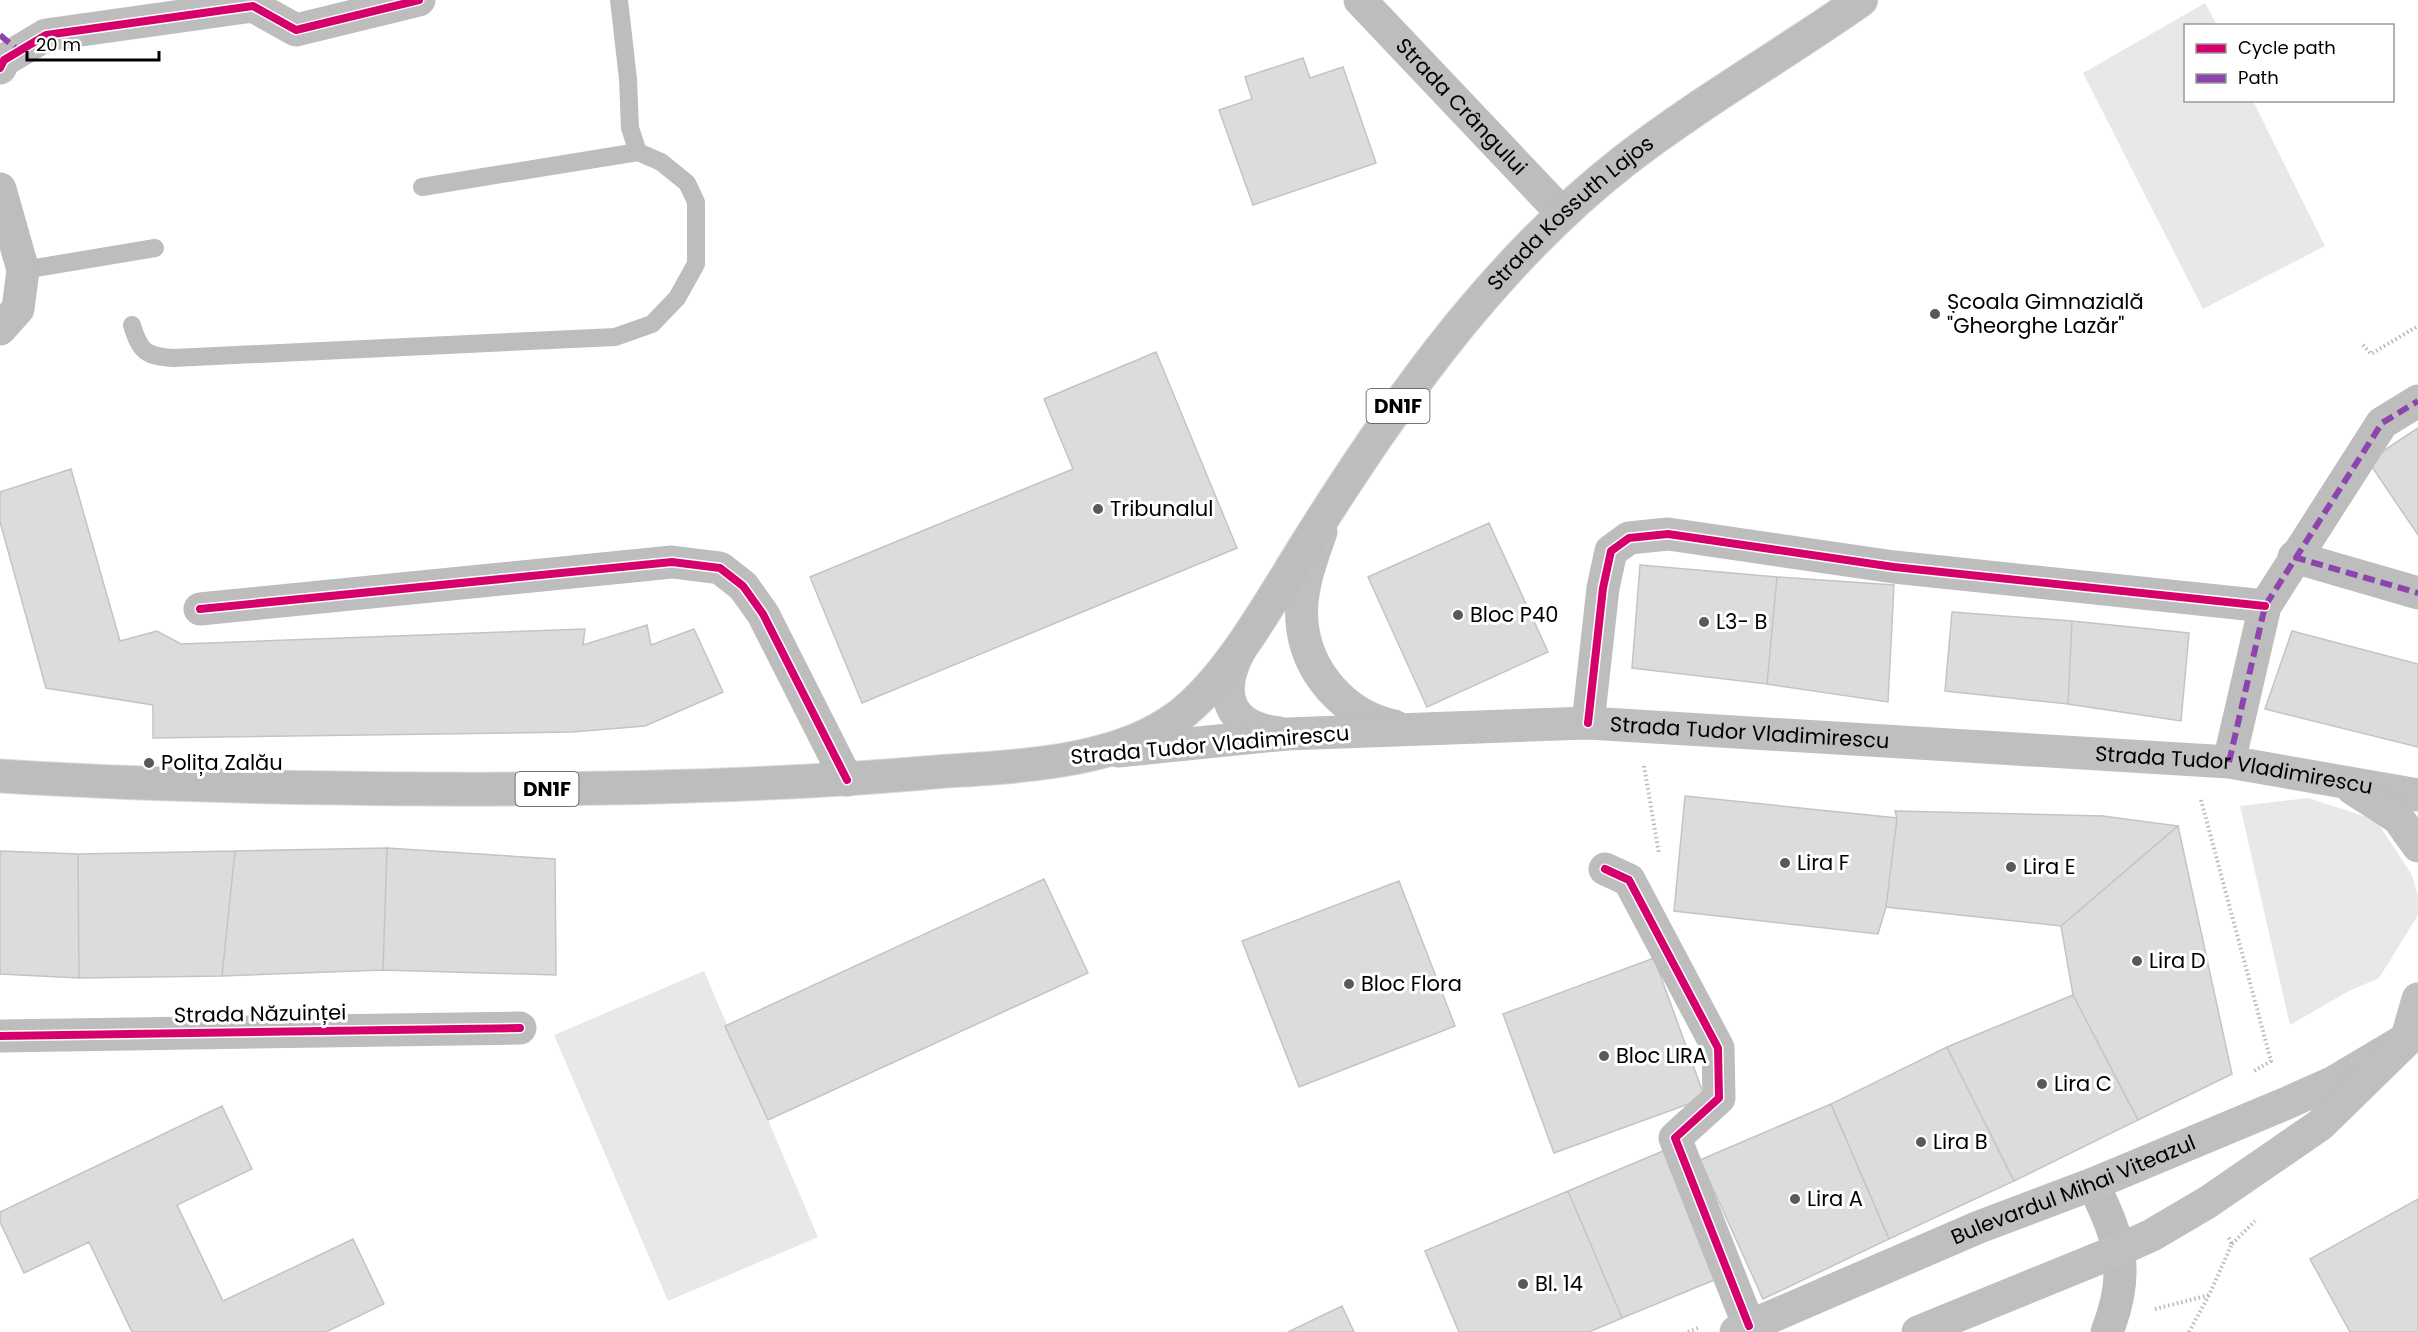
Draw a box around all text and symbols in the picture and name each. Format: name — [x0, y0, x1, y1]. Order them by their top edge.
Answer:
scale bar — [27, 24, 159, 62]
legend — [2184, 24, 2394, 102]
street label: Strada Crângului — [1389, 31, 1534, 181]
text: 20 m — [36, 32, 81, 57]
text: Cycle path — [2238, 35, 2336, 60]
text: Path — [2238, 65, 2279, 90]
street label: Strada Kossuth Lajos — [1480, 129, 1659, 297]
place label: Școala Gimnazială "Gheorghe Lazăr" — [1947, 287, 2144, 340]
marker: Școala Gimnazială "Gheorghe Lazăr" — [1928, 307, 1942, 321]
road number: DN1F — [1366, 389, 1430, 423]
place label: Tribunalul — [1110, 494, 1213, 523]
marker: Tribunalul — [1091, 502, 1105, 516]
place label: Bloc P40 — [1470, 600, 1558, 629]
place label: L3- B — [1716, 607, 1768, 636]
marker: Bloc P40 — [1451, 608, 1465, 622]
marker: L3- B — [1697, 615, 1711, 629]
street label: Strada Tudor Vladimirescu — [1609, 709, 1890, 755]
street label: Strada Tudor Vladimirescu — [1069, 718, 1350, 771]
street label: Strada Tudor Vladimirescu — [2094, 739, 2375, 801]
place label: Polița Zalău — [161, 748, 283, 777]
marker: Polița Zalău — [142, 756, 156, 770]
road number: DN1F — [516, 772, 578, 806]
place label: Lira F — [1797, 848, 1849, 877]
place label: Lira E — [2023, 852, 2076, 881]
marker: Lira F — [1778, 856, 1792, 870]
marker: Lira E — [2004, 860, 2018, 874]
place label: Lira D — [2149, 946, 2206, 975]
marker: Lira D — [2130, 954, 2144, 968]
place label: Bloc Flora — [1361, 969, 1462, 998]
marker: Bloc Flora — [1342, 977, 1356, 991]
street label: Strada Năzuinței — [174, 997, 346, 1030]
place label: Bloc LIRA — [1616, 1041, 1707, 1070]
marker: Bloc LIRA — [1597, 1049, 1611, 1063]
place label: Lira C — [2054, 1069, 2112, 1098]
marker: Lira C — [2035, 1077, 2049, 1091]
place label: Lira B — [1933, 1127, 1988, 1156]
street label: Bulevardul Mihai Viteazul — [1946, 1128, 2200, 1251]
marker: Lira B — [1914, 1135, 1928, 1149]
place label: Lira A — [1807, 1184, 1863, 1213]
marker: Lira A — [1788, 1192, 1802, 1206]
place label: Bl. 14 — [1535, 1269, 1583, 1298]
marker: Bl. 14 — [1516, 1277, 1530, 1291]

